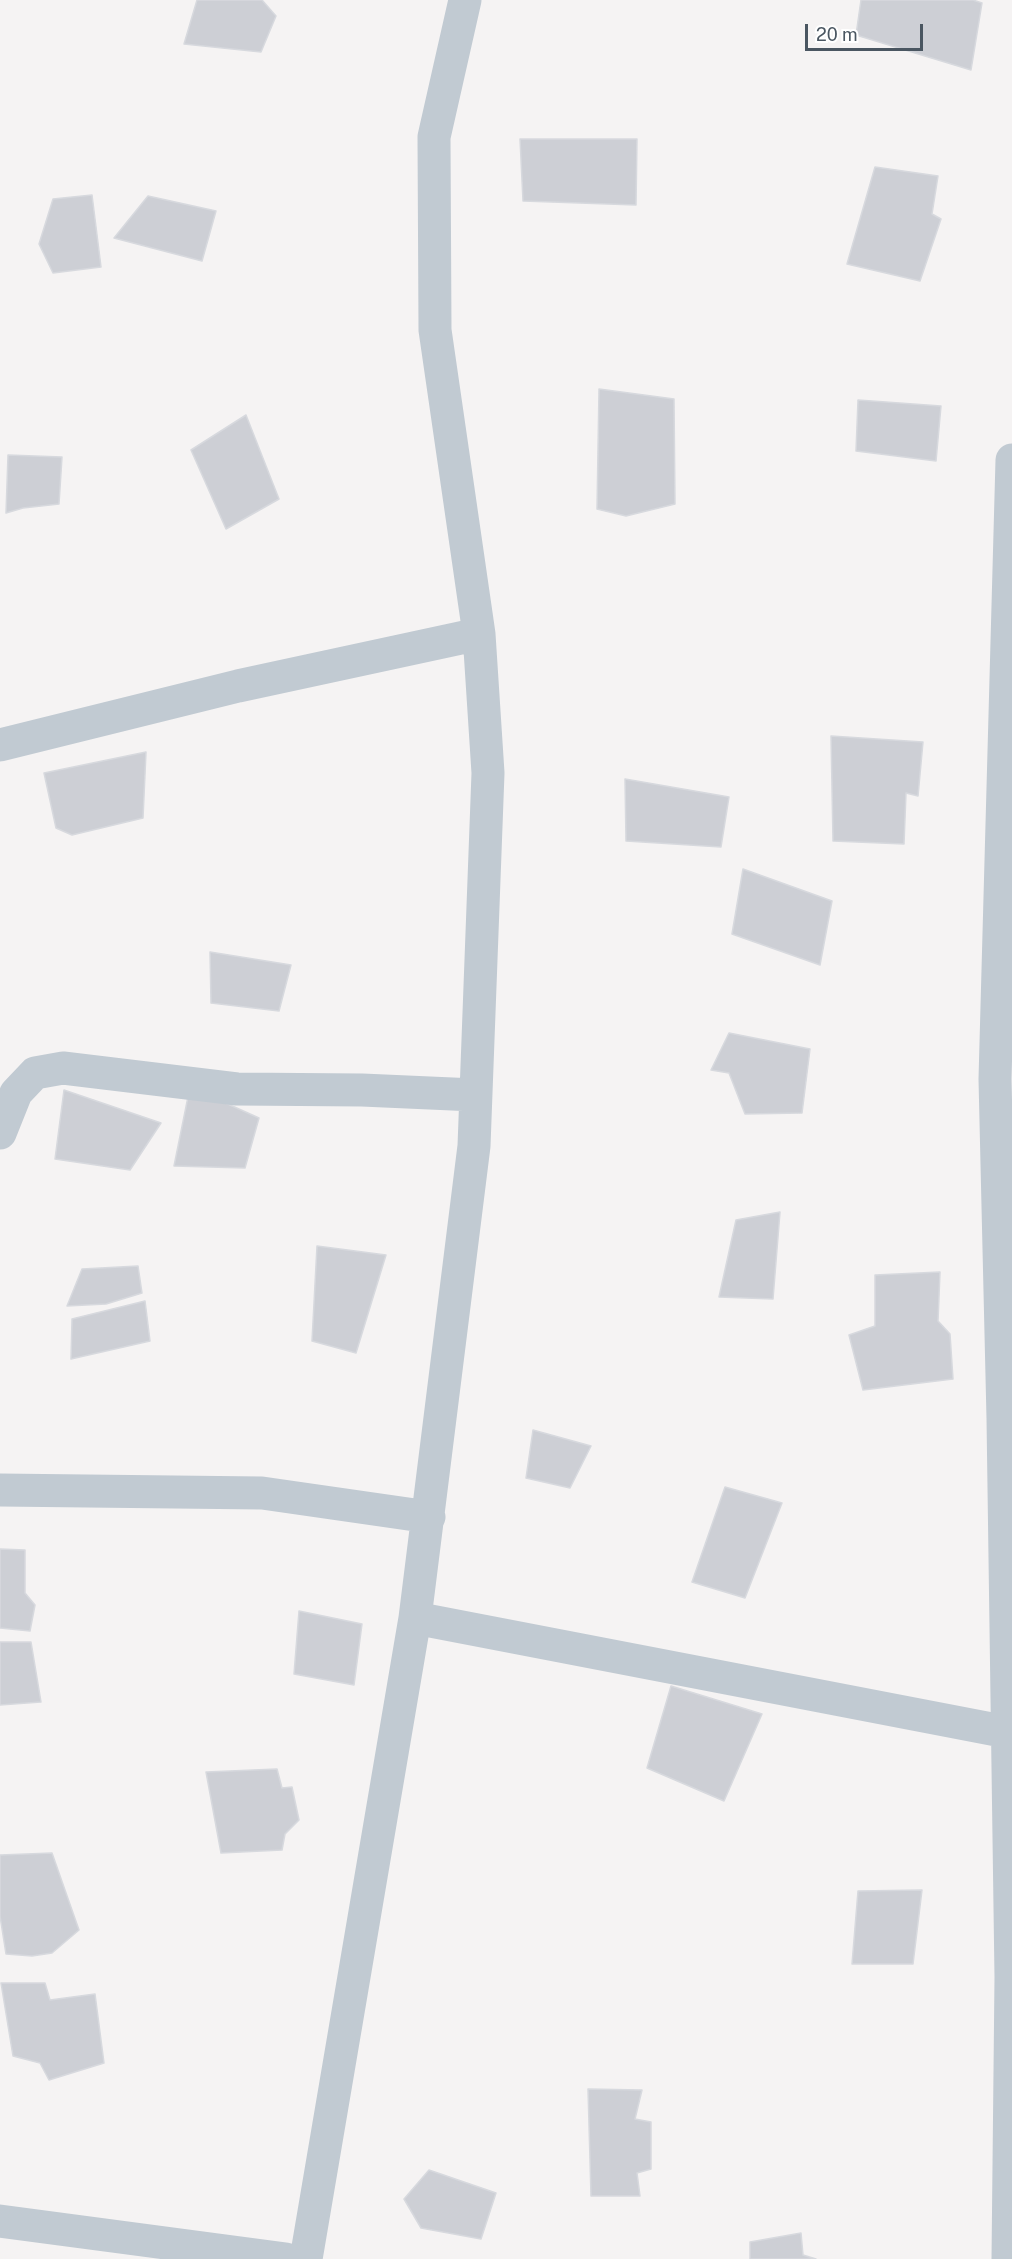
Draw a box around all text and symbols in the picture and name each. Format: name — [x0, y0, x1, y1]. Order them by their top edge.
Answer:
scale bar — [808, 12, 926, 50]
text: 20 m — [816, 24, 858, 45]

